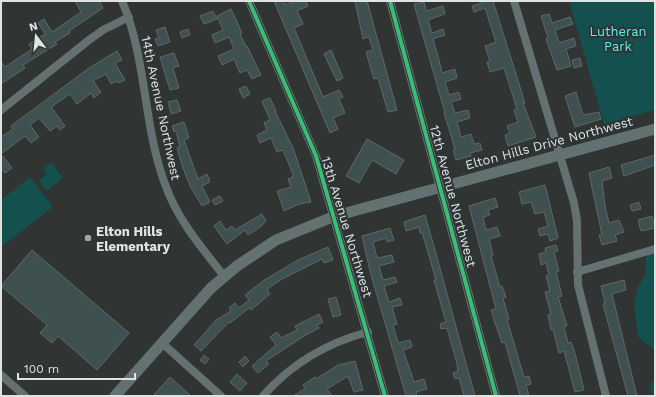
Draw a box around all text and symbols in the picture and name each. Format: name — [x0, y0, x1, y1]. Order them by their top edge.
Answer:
north arrow — [16, 16, 56, 56]
text: N — [28, 19, 39, 34]
park label: Lutheran Park — [589, 24, 647, 54]
street label: 14th Avenue Northwest — [138, 35, 184, 182]
street label: Elton Hills Drive Northwest — [464, 113, 635, 173]
street label: 12th Avenue Northwest — [427, 123, 479, 269]
street label: 13th Avenue Northwest — [318, 155, 376, 300]
place label: Elton Hills Elementary — [96, 224, 171, 254]
marker: Elton Hills Elementary — [83, 233, 93, 243]
scale bar — [18, 355, 135, 381]
text: 100 m — [24, 362, 59, 376]

